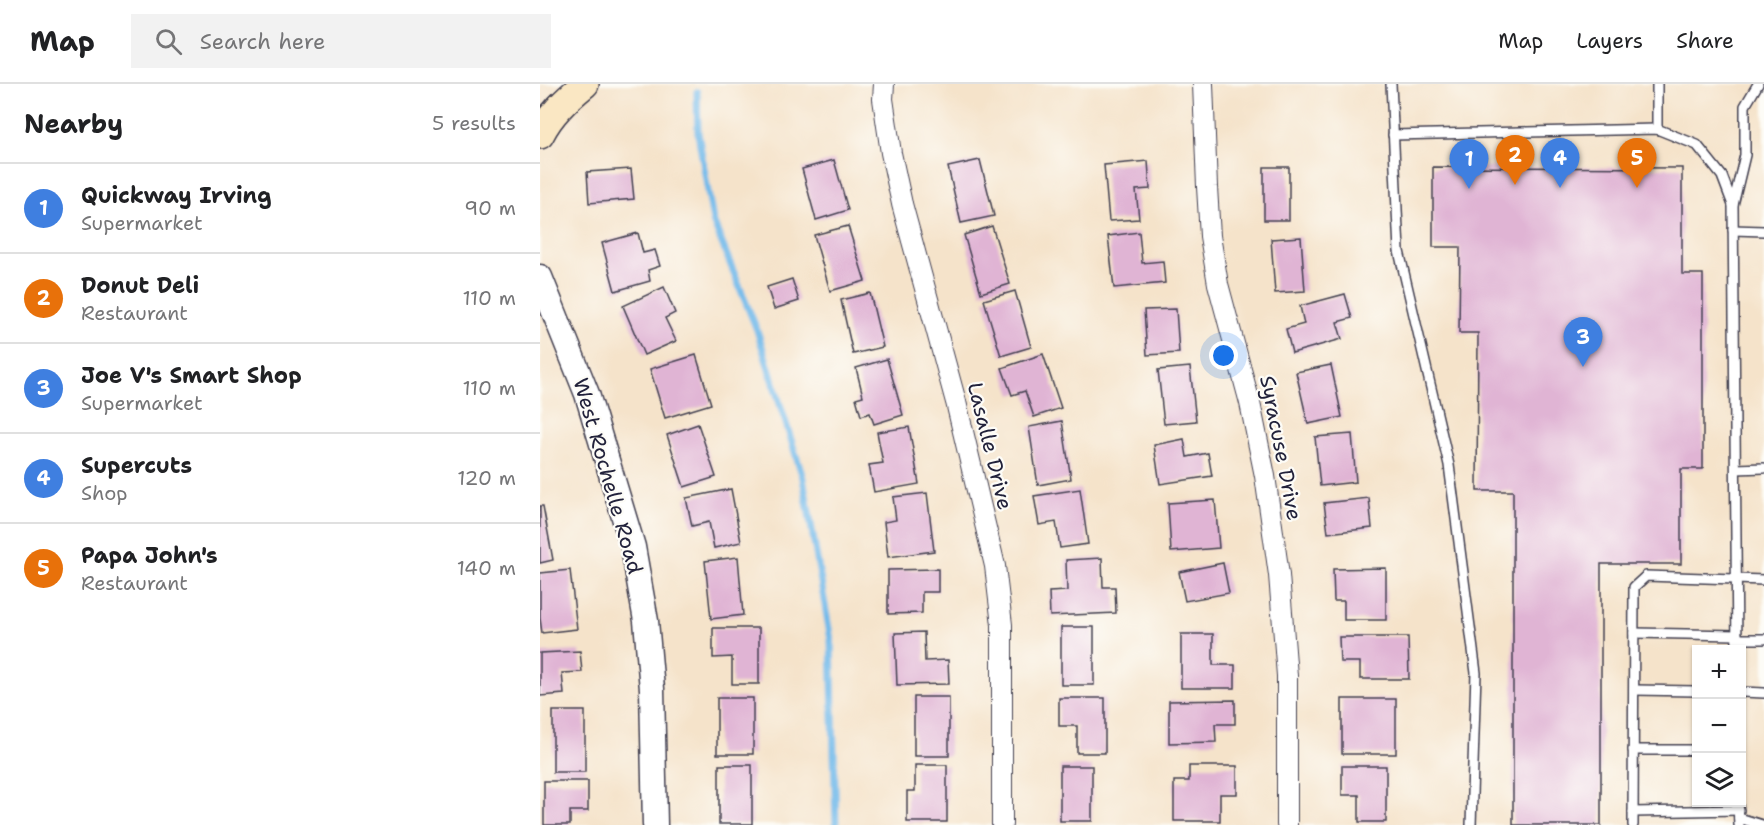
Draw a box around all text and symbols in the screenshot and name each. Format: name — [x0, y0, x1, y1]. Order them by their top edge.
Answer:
search box — [131, 14, 551, 68]
text: Map — [30, 22, 95, 60]
icon: search — [152, 25, 185, 58]
text: Search here — [200, 27, 325, 56]
text: Map — [1498, 27, 1543, 55]
text: Layers — [1576, 27, 1643, 55]
text: Share — [1676, 27, 1734, 55]
text: Nearby — [24, 106, 123, 141]
text: 5 results — [432, 110, 516, 136]
pin: 2 — [1496, 135, 1534, 185]
pin: 4 — [1540, 138, 1580, 188]
pin: 5 — [1618, 138, 1656, 188]
pin: 1 — [1450, 140, 1488, 189]
text: Quickway Irving — [81, 181, 271, 210]
text: 1 — [39, 195, 48, 221]
text: 90 m — [464, 195, 516, 221]
text: Supermarket — [81, 210, 203, 236]
text: Donut Deli — [81, 271, 199, 300]
text: 2 — [37, 285, 51, 311]
text: 110 m — [462, 285, 516, 311]
text: Restaurant — [81, 300, 188, 326]
pin: 3 — [1564, 318, 1602, 367]
your location — [1209, 341, 1238, 370]
text: Joe V's Smart Shop — [81, 361, 302, 390]
street label: Syracuse Drive — [1253, 373, 1309, 523]
text: 3 — [37, 375, 51, 401]
text: 110 m — [462, 375, 516, 401]
street label: West Rochelle Road — [567, 375, 649, 577]
street label: Lasalle Drive — [961, 379, 1019, 513]
text: Supermarket — [81, 390, 203, 416]
text: Supercuts — [81, 451, 192, 480]
text: 4 — [37, 465, 51, 491]
text: 120 m — [457, 465, 516, 491]
text: Shop — [81, 480, 128, 506]
text: Papa John's — [81, 541, 218, 570]
text: 5 — [37, 555, 50, 581]
text: 140 m — [457, 555, 516, 581]
text: Restaurant — [81, 570, 188, 596]
map controls — [1692, 645, 1746, 807]
button: + — [1692, 645, 1746, 699]
button: − — [1692, 699, 1746, 753]
button: layers — [1692, 753, 1746, 807]

